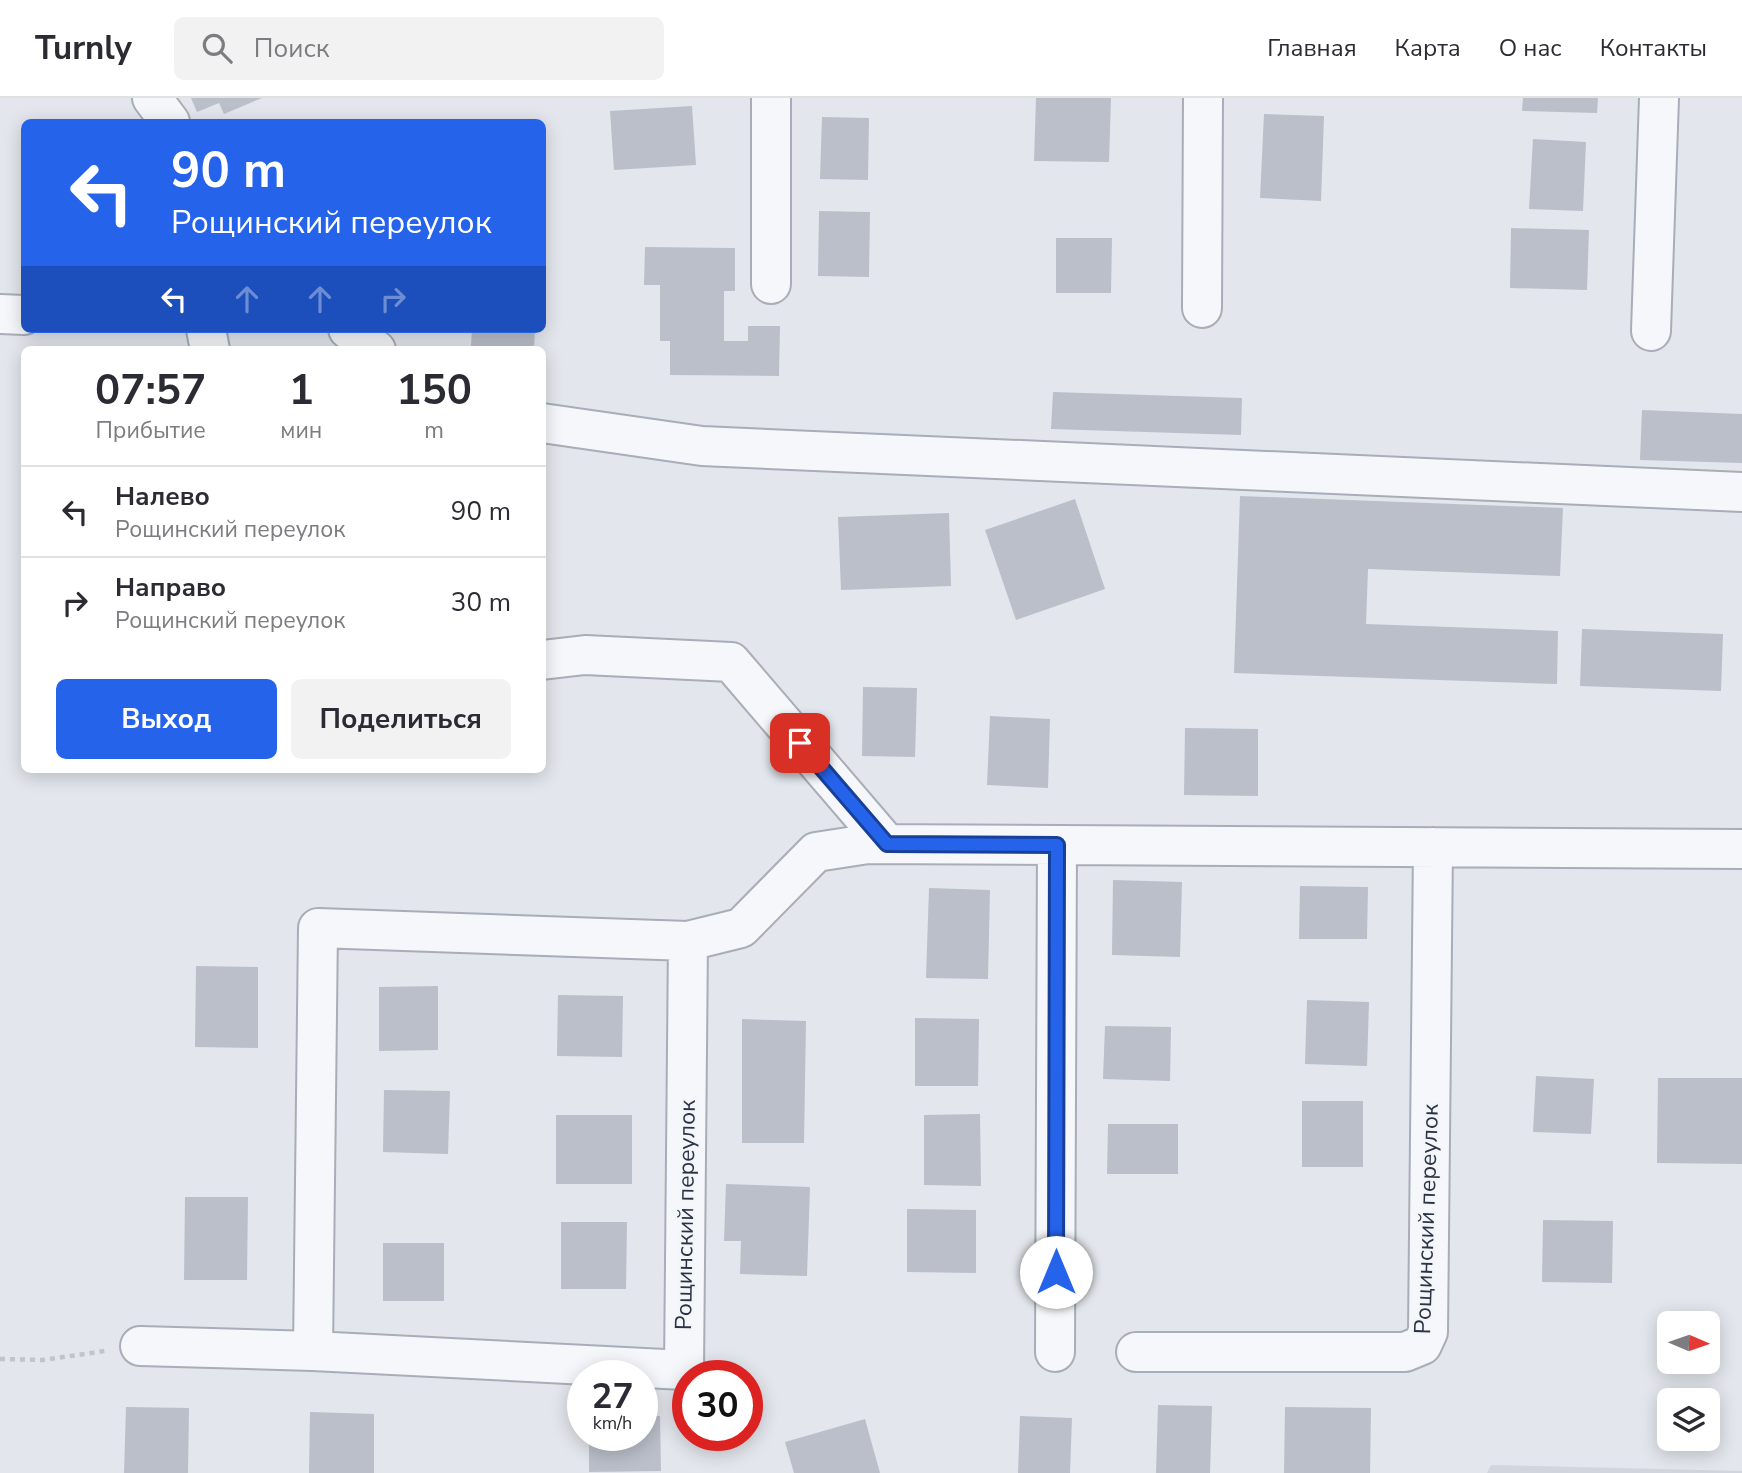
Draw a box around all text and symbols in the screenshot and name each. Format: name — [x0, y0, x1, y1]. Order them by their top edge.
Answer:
search box — [174, 17, 664, 80]
text: Turnly — [35, 26, 132, 71]
icon: search — [198, 29, 236, 67]
text: Поиск — [254, 31, 329, 66]
text: Главная — [1267, 32, 1357, 64]
text: Карта — [1395, 32, 1461, 64]
text: О нас — [1499, 32, 1562, 64]
text: Контакты — [1600, 32, 1707, 64]
text: 90 m — [171, 137, 286, 204]
icon: left — [56, 147, 147, 238]
text: Рощинский переулок — [171, 201, 492, 244]
icon: left — [155, 280, 193, 318]
icon: ahead — [228, 280, 266, 318]
icon: ahead — [301, 280, 339, 318]
icon: right — [374, 280, 412, 318]
text: 07:57 — [95, 362, 206, 419]
text: 1 — [289, 362, 314, 419]
text: 150 — [396, 362, 472, 419]
text: Прибытие — [95, 415, 206, 446]
text: мин — [280, 415, 322, 446]
text: m — [424, 415, 444, 446]
text: Налево — [115, 479, 210, 514]
icon: left — [56, 493, 94, 531]
text: 90 m — [451, 494, 511, 529]
text: Рощинский переулок — [115, 514, 345, 545]
text: Направо — [115, 570, 226, 605]
icon: right — [56, 584, 94, 622]
text: 30 m — [451, 585, 511, 620]
text: Рощинский переулок — [115, 605, 345, 636]
button: Выход — [56, 679, 277, 759]
button: Поделиться — [291, 679, 511, 759]
pin — [770, 713, 830, 773]
icon: arrive — [781, 724, 819, 762]
street label: Рощинский переулок — [668, 1099, 703, 1330]
street label: Рощинский переулок — [1407, 1102, 1446, 1335]
position arrow — [1019, 1235, 1093, 1309]
north arrow — [1657, 1311, 1720, 1374]
map controls — [1657, 1311, 1720, 1451]
speed limit sign: 30 — [672, 1360, 763, 1451]
text: 27 — [591, 1373, 634, 1420]
button: layers — [1657, 1388, 1720, 1451]
text: km/h — [593, 1411, 632, 1435]

